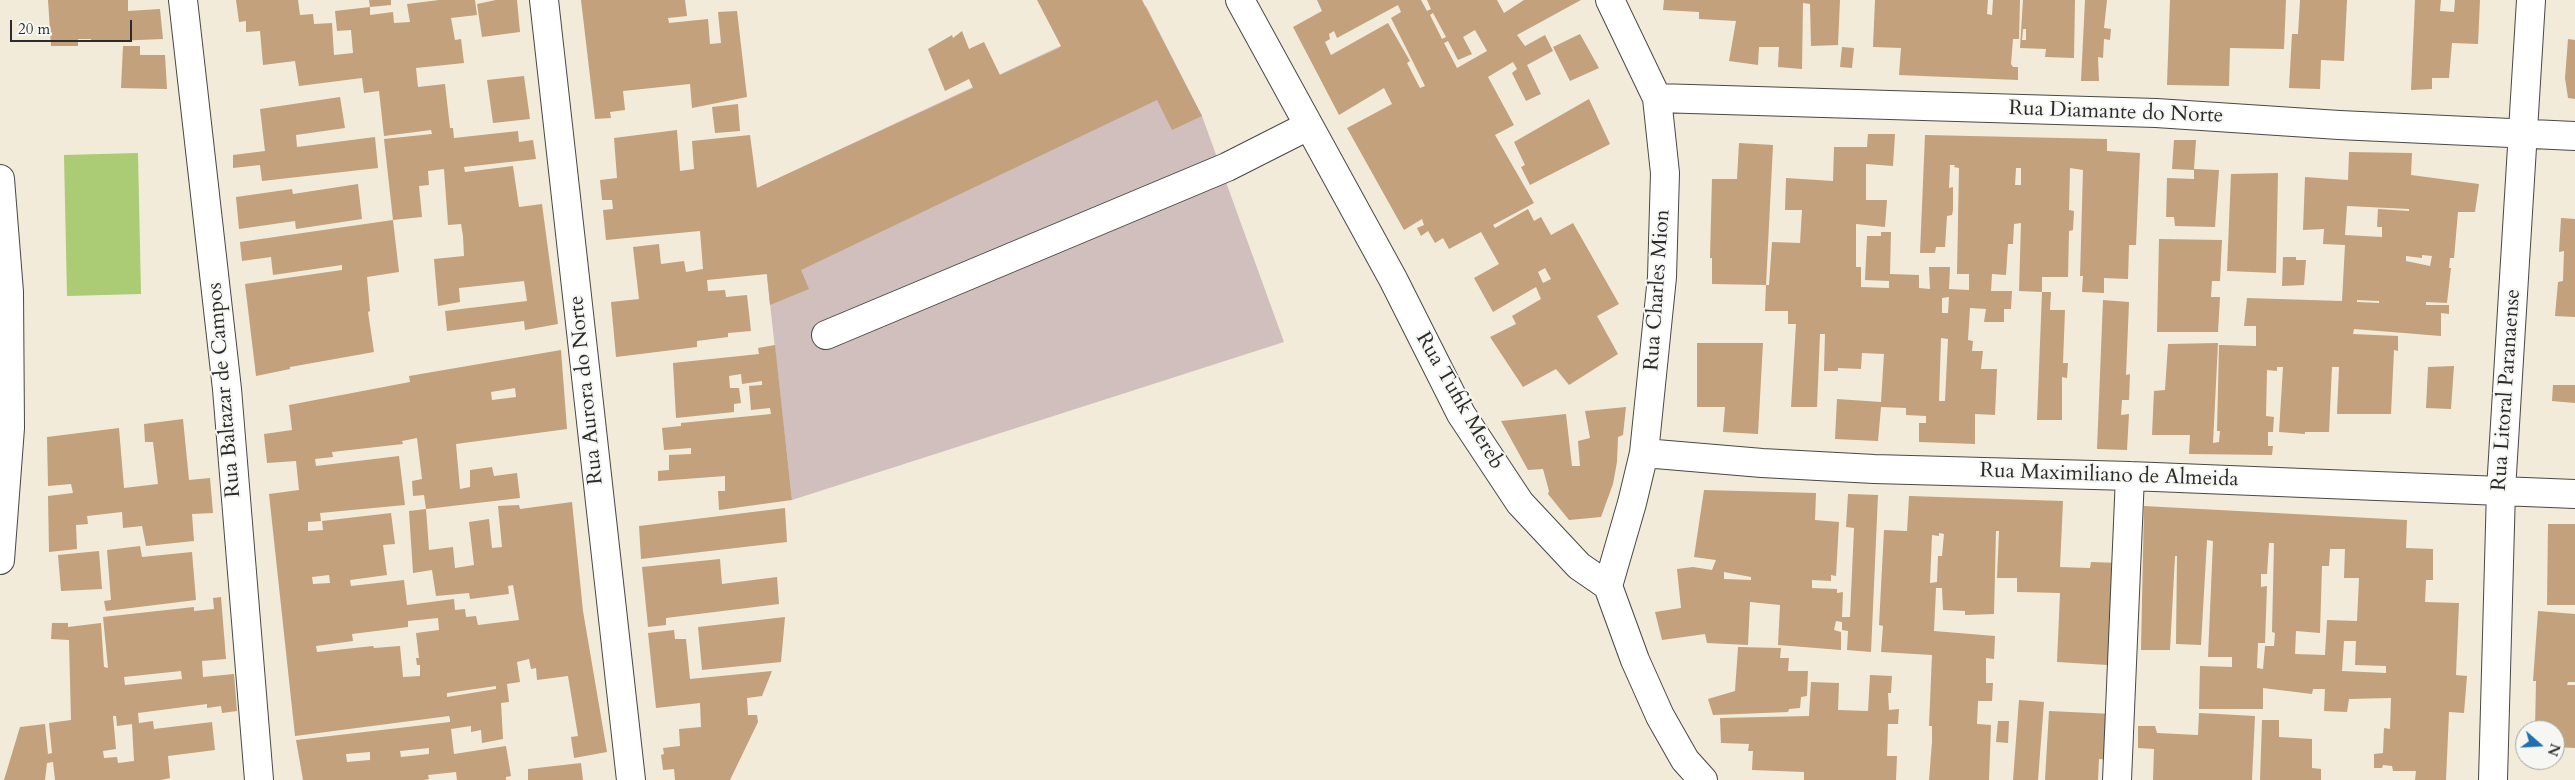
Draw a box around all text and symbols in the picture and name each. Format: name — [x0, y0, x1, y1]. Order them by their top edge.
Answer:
scale bar — [12, 10, 135, 42]
text: 20 m — [18, 19, 50, 39]
street label: Rua Diamante do Norte — [2008, 97, 2224, 129]
street label: Rua Charles Mion — [1640, 209, 1676, 371]
street label: Rua Baltazar de Campos — [203, 281, 247, 499]
street label: Rua Litoral Paranaense — [2487, 288, 2527, 492]
street label: Rua Aurora do Norte — [565, 294, 609, 486]
street label: Rua Tufik Mereb — [1410, 328, 1508, 474]
street label: Rua Maximiliano de Almeida — [1979, 459, 2239, 493]
north arrow — [2515, 720, 2565, 770]
text: N — [2543, 741, 2565, 759]

